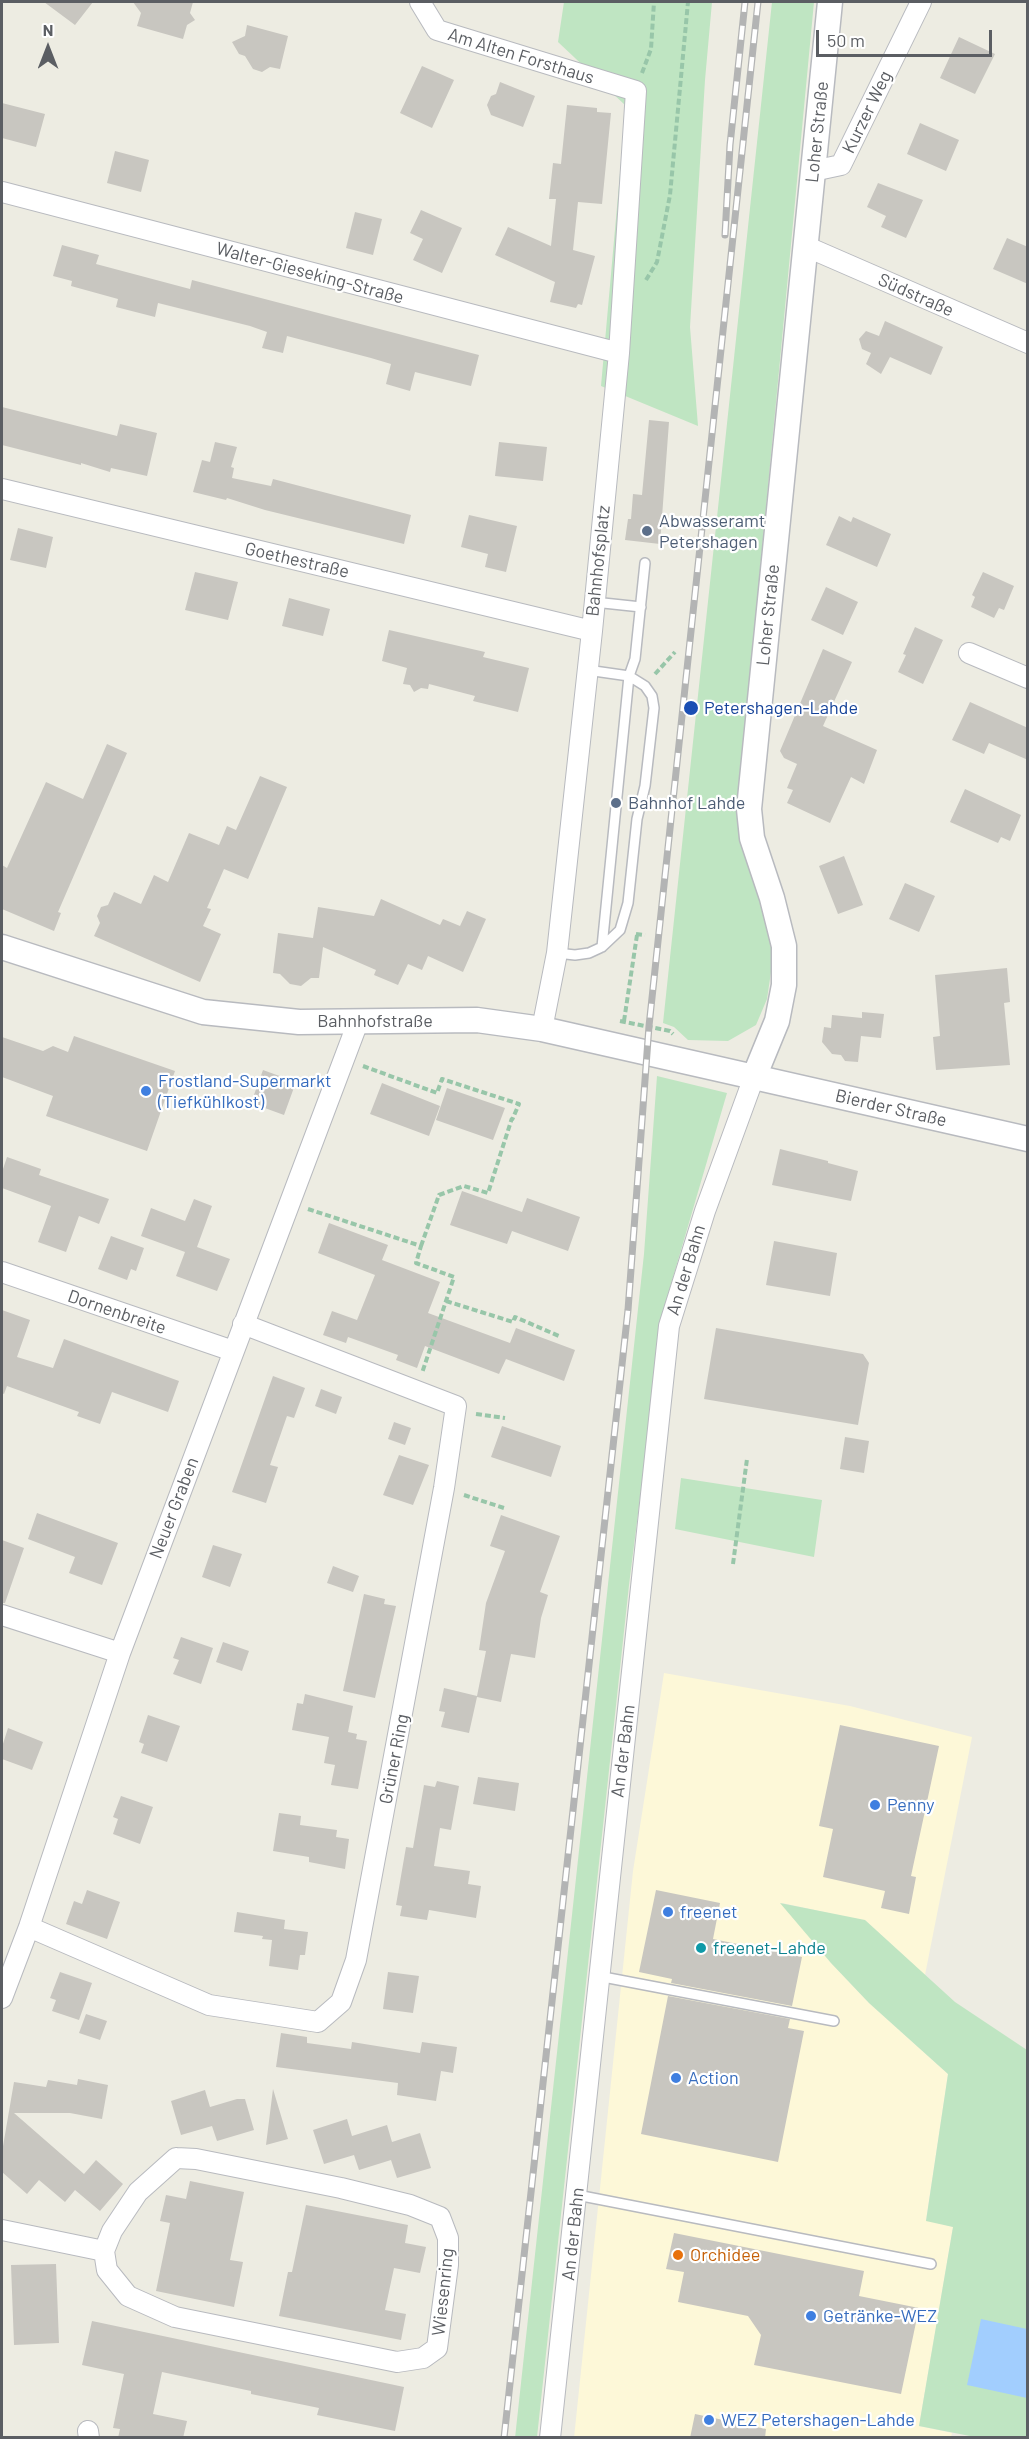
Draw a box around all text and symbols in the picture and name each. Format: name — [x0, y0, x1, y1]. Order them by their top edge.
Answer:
north arrow — [18, 18, 78, 78]
scale bar — [819, 18, 994, 56]
text: N — [43, 20, 53, 39]
street label: Am Alten Forsthaus — [445, 23, 597, 89]
text: 50 m — [827, 29, 865, 51]
street label: Kurzer Weg — [838, 67, 896, 157]
street label: Loher Straße — [801, 80, 833, 184]
street label: Walter-Gieseking-Straße — [214, 238, 406, 308]
street label: Südstraße — [875, 269, 957, 321]
street label: Bahnhofsplatz — [581, 504, 615, 618]
place label: Abwasseramt Petershagen — [659, 510, 765, 552]
marker: Abwasseramt Petershagen — [640, 524, 654, 538]
street label: Goethestraße — [243, 538, 351, 582]
street label: Loher Straße — [752, 563, 784, 667]
place label: Petershagen-Lahde — [704, 697, 858, 719]
marker: Petershagen-Lahde — [682, 699, 700, 717]
place label: Bahnhof Lahde — [628, 792, 745, 814]
marker: Bahnhof Lahde — [609, 796, 623, 810]
street label: Bahnhofstraße — [317, 1010, 433, 1032]
place label: Frostland-Supermarkt (Tiefkühlkost) — [158, 1070, 332, 1112]
marker: Frostland-Supermarkt (Tiefkühlkost) — [139, 1084, 153, 1098]
street label: Bierder Straße — [833, 1085, 949, 1131]
street label: An der Bahn — [662, 1222, 710, 1318]
street label: Dornenbreite — [65, 1285, 169, 1339]
street label: Neuer Graben — [145, 1454, 203, 1562]
street label: An der Bahn — [607, 1703, 639, 1799]
street label: Grüner Ring — [375, 1712, 413, 1806]
place label: Penny — [887, 1794, 934, 1816]
marker: Penny — [868, 1798, 882, 1812]
place label: freenet — [680, 1901, 738, 1923]
marker: freenet — [661, 1905, 675, 1919]
place label: freenet-Lahde — [713, 1937, 826, 1959]
marker: freenet-Lahde — [694, 1941, 708, 1955]
place label: Action — [688, 2067, 739, 2089]
marker: Action — [669, 2071, 683, 2085]
street label: An der Bahn — [557, 2186, 589, 2282]
place label: Orchidee — [690, 2244, 760, 2266]
street label: Wiesenring — [428, 2247, 458, 2337]
marker: Orchidee — [671, 2248, 685, 2262]
place label: Getränke-WEZ — [823, 2305, 937, 2327]
marker: Getränke-WEZ — [804, 2309, 818, 2323]
place label: WEZ Petershagen-Lahde — [721, 2409, 915, 2431]
marker: WEZ Petershagen-Lahde — [702, 2413, 716, 2427]

